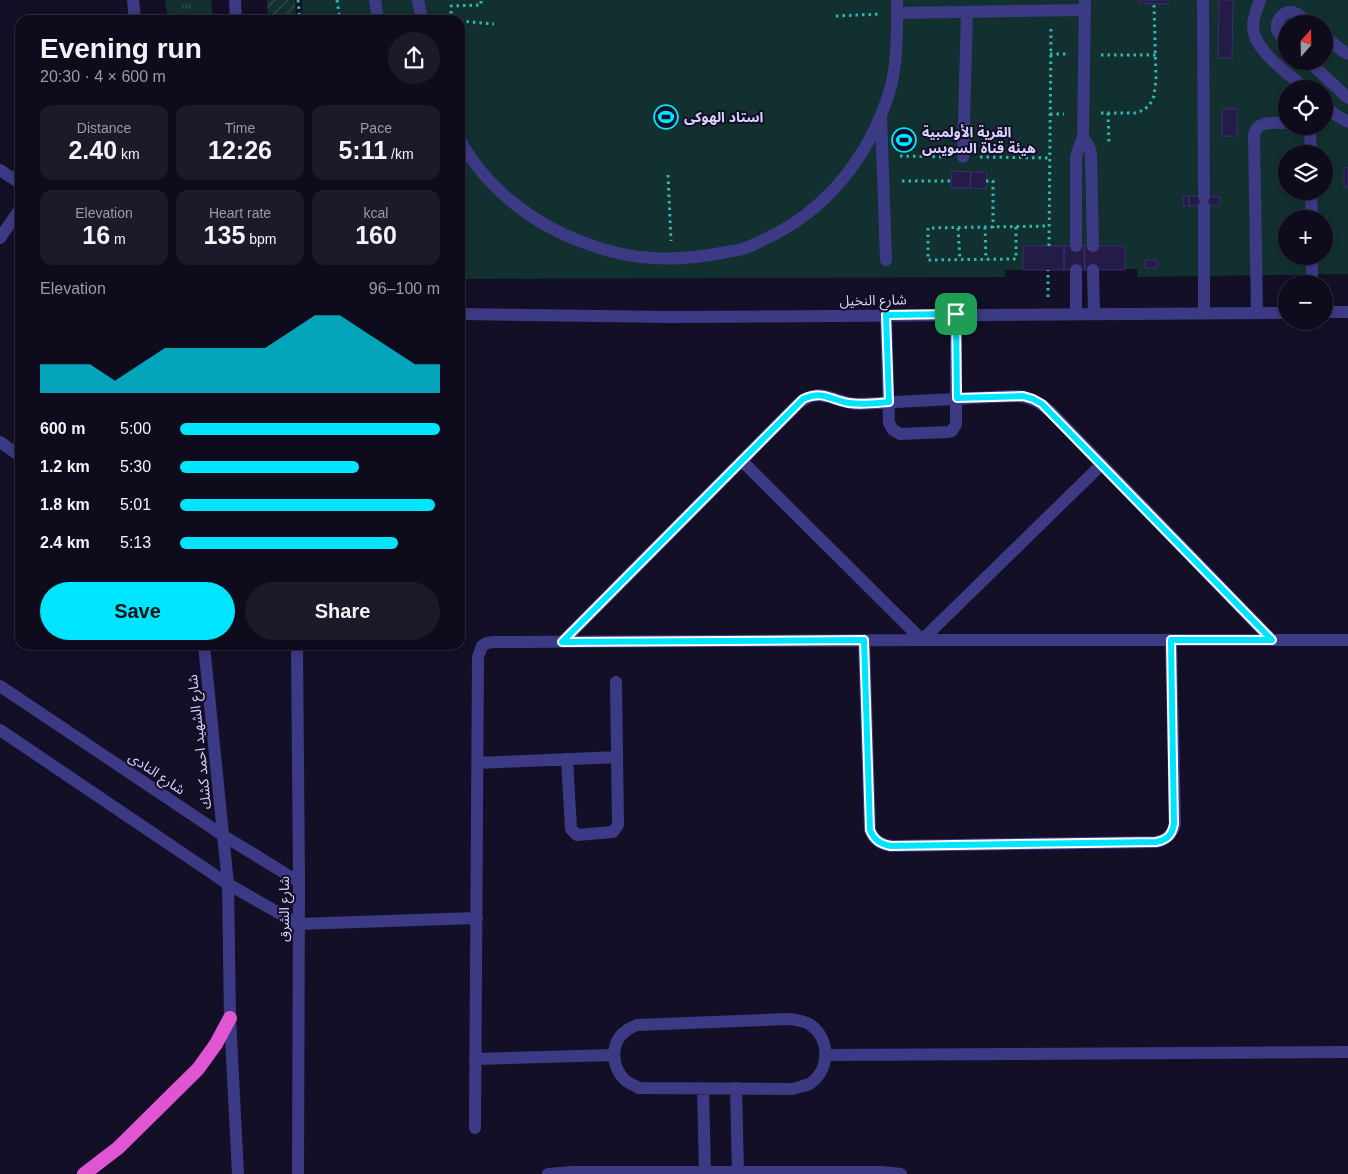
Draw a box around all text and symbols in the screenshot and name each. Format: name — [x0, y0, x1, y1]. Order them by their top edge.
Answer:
north arrow — [1278, 15, 1332, 70]
map controls — [1278, 15, 1333, 330]
button: share — [388, 32, 440, 84]
text: Evening run — [40, 33, 202, 64]
text: 20:30 · 4 × 600 m — [40, 68, 166, 85]
button: locate — [1278, 80, 1333, 135]
sports icon: استاد الهوكى — [653, 104, 679, 130]
place label: استاد الهوكى — [684, 109, 763, 125]
text: Distance — [77, 120, 131, 136]
text: Time — [225, 120, 255, 136]
text: Pace — [360, 120, 392, 136]
place label: القرية الأولمبية هيئة قناة السويس — [922, 124, 1036, 156]
sports icon: القرية الأولمبية هيئة قناة السويس — [891, 127, 917, 153]
text: 2.40 — [68, 136, 117, 164]
text: 12:26 — [208, 136, 272, 164]
text: 5:11 — [338, 136, 387, 164]
button: layers — [1278, 145, 1333, 200]
text: km — [117, 146, 140, 162]
text: /km — [387, 146, 414, 162]
text: Elevation — [75, 205, 133, 221]
text: Heart rate — [209, 205, 271, 221]
text: kcal — [364, 205, 388, 221]
button: + — [1278, 210, 1333, 265]
text: 16 — [82, 221, 110, 249]
text: 135 — [204, 221, 245, 249]
text: 160 — [355, 221, 397, 249]
text: m — [110, 231, 126, 247]
text: bpm — [245, 231, 276, 247]
button: − — [1278, 275, 1333, 330]
text: Elevation — [40, 280, 106, 297]
text: 96–100 m — [369, 280, 440, 297]
street label: شارع النخيل — [839, 291, 907, 312]
pin — [935, 293, 977, 335]
icon: arrive — [942, 300, 970, 328]
text: 600 m — [40, 420, 85, 437]
text: 5:00 — [120, 420, 151, 437]
text: 1.2 km — [40, 458, 90, 475]
text: 5:30 — [120, 458, 151, 475]
text: 1.8 km — [40, 496, 90, 513]
text: 5:01 — [120, 496, 151, 513]
text: 2.4 km — [40, 534, 90, 551]
text: 5:13 — [120, 534, 151, 551]
button: Save — [40, 582, 235, 640]
button: Share — [245, 582, 440, 640]
street label: شارع الشهيد احمد كشك — [184, 674, 217, 810]
street label: شارع النادى — [124, 748, 188, 800]
street label: شارع الشرق — [276, 876, 295, 942]

